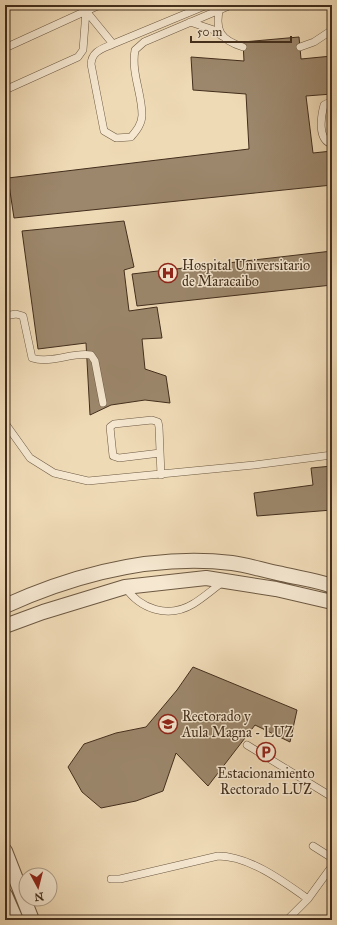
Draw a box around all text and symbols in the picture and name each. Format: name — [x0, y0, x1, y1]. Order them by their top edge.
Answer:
scale bar — [191, 18, 291, 44]
text: 50 m — [197, 25, 222, 39]
place label: Hospital Universitario de Maracaibo — [182, 257, 310, 290]
hospital icon: Hospital Universitario de Maracaibo — [157, 262, 179, 284]
place label: Rectorado y Aula Magna - LUZ — [181, 708, 294, 741]
school or university icon: Rectorado y Aula Magna - LUZ — [157, 713, 179, 735]
parking icon: Estacionamiento Rectorado LUZ — [255, 741, 277, 763]
place label: Estacionamiento Rectorado LUZ — [217, 765, 315, 798]
north arrow — [18, 867, 58, 907]
text: N — [33, 889, 45, 904]

